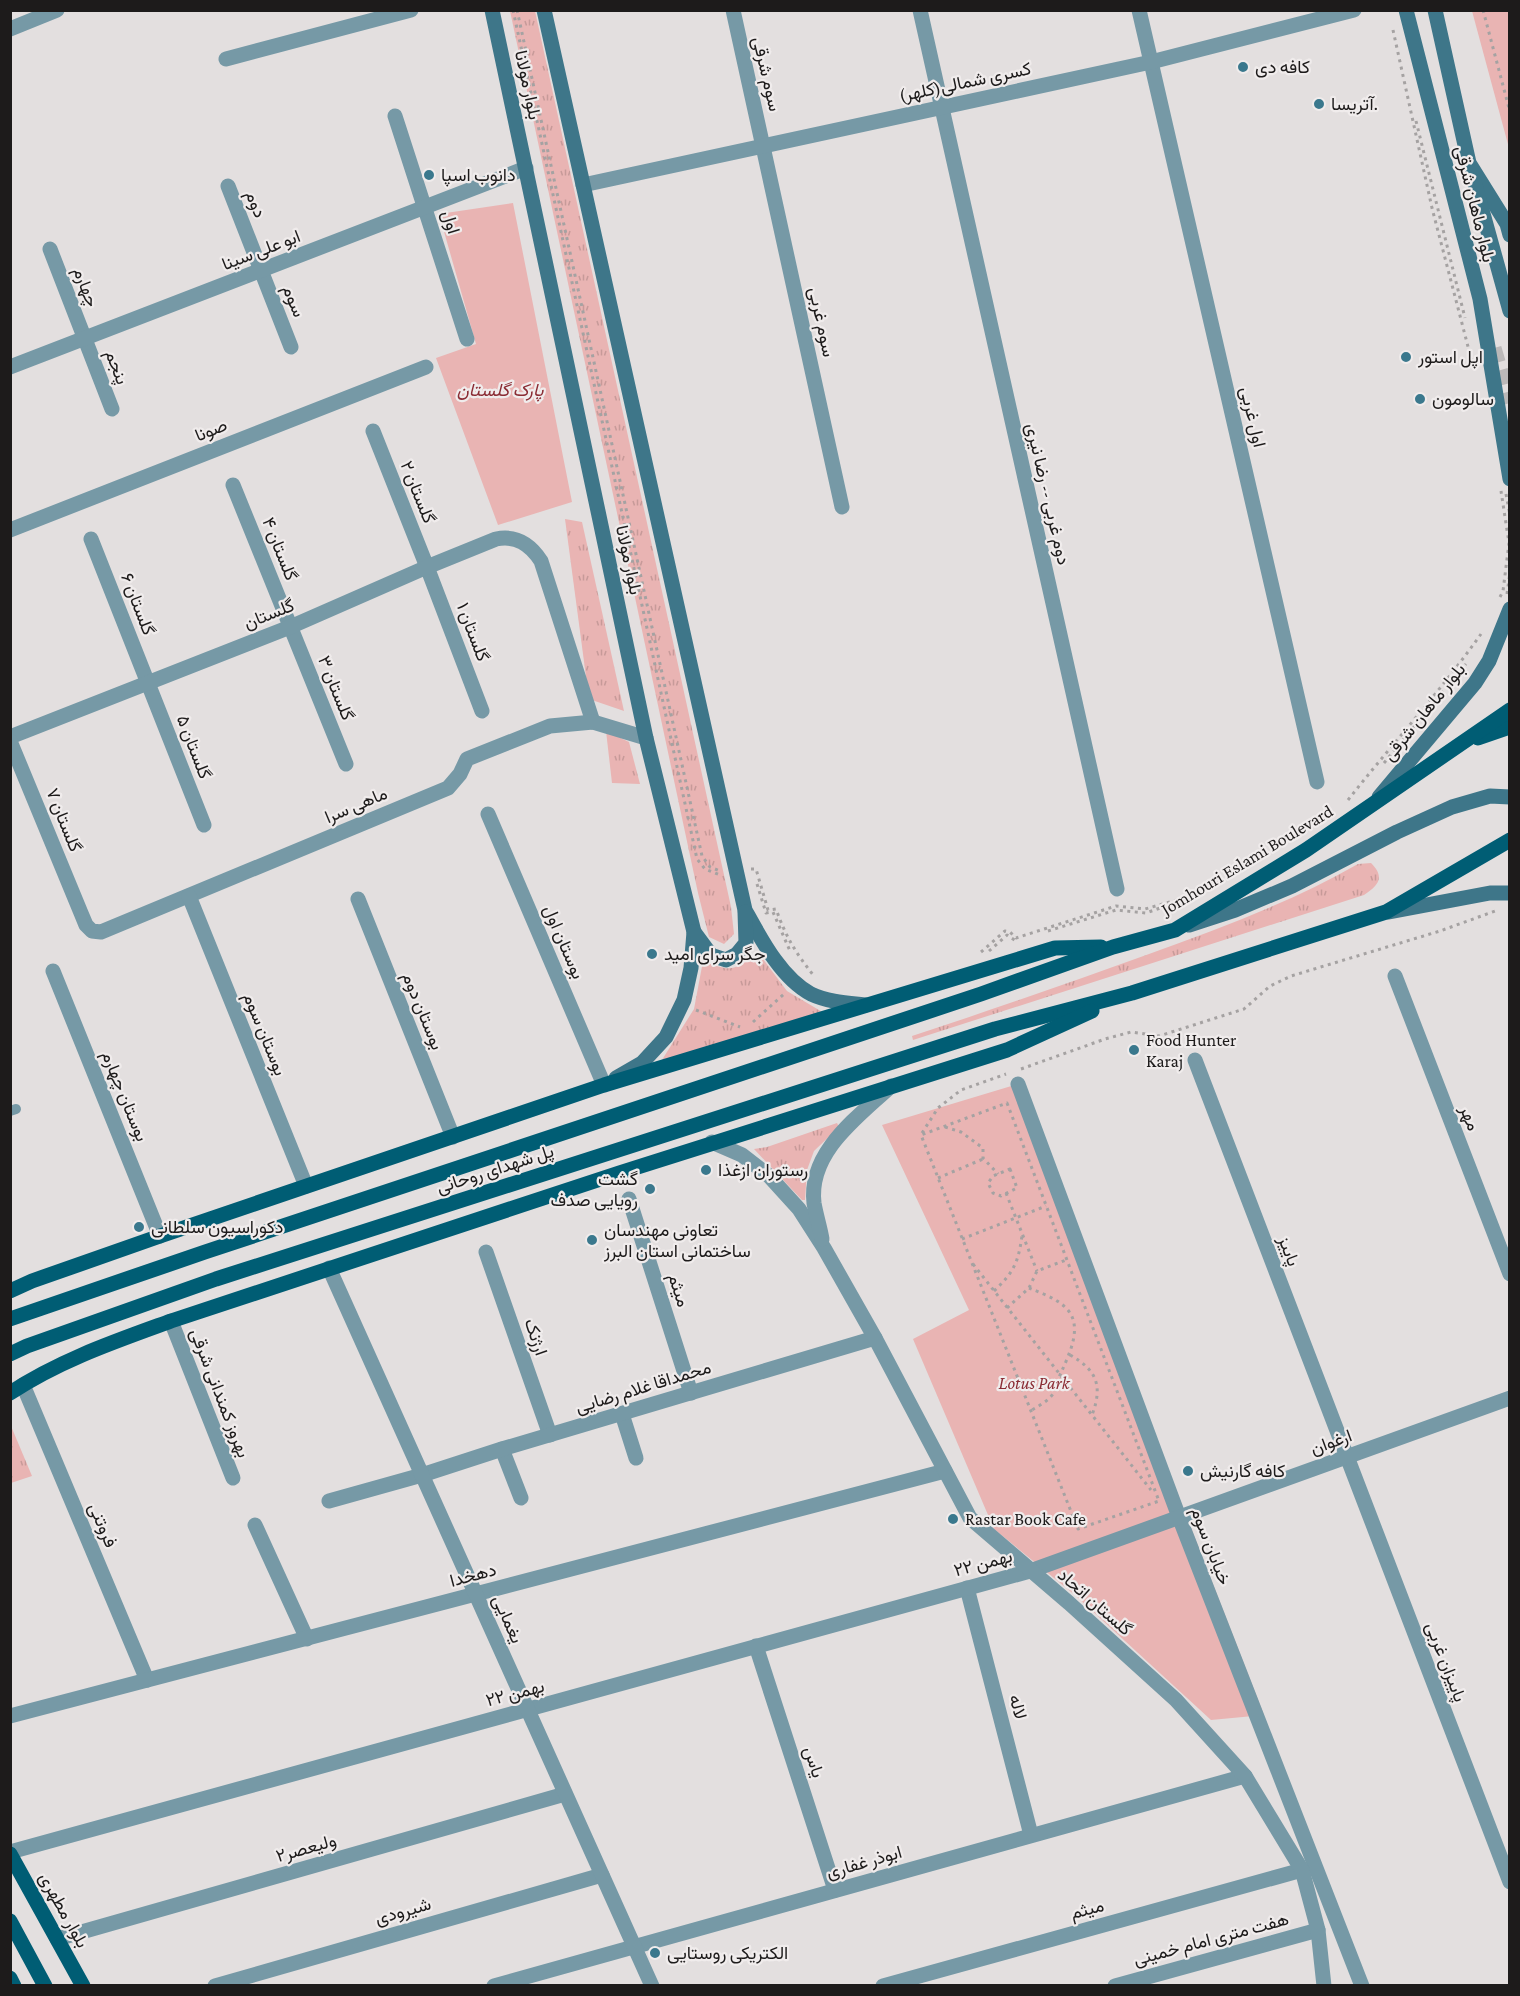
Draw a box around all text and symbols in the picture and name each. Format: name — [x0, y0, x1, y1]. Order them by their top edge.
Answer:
street label: سوم شرقی — [747, 35, 785, 114]
street label: بلوار مولانا — [510, 48, 545, 122]
place label: کافه دی — [1255, 57, 1310, 78]
street label: کسری شمالی(کلهر) — [897, 58, 1033, 107]
marker: کافه دی — [1236, 60, 1250, 74]
place label: آتریسا. — [1331, 94, 1378, 115]
marker: آتریسا. — [1312, 97, 1326, 111]
street label: بلوار ماهان شرقی — [1450, 144, 1499, 265]
place label: دانوب اسپا — [441, 165, 516, 187]
marker: دانوب اسپا — [422, 168, 436, 182]
street label: دوم — [240, 188, 270, 221]
street label: اول — [437, 208, 464, 237]
street label: ابو علی سینا — [219, 226, 303, 275]
street label: چهارم — [67, 264, 103, 311]
street label: سوم — [277, 282, 309, 321]
street label: سوم غربی — [803, 285, 839, 359]
street label: پنجم — [99, 347, 133, 388]
place label: اپل استور — [1417, 347, 1483, 369]
marker: اپل استور — [1399, 350, 1413, 364]
park label: پارک گلستان — [457, 380, 544, 402]
street label: اول غربی — [1235, 385, 1270, 449]
place label: سالومون — [1432, 389, 1494, 410]
marker: سالومون — [1413, 392, 1427, 406]
street label: صونا — [192, 415, 230, 446]
street label: دوم غربی -- رضا نیری — [1020, 421, 1074, 567]
street label: گلستان ۲ — [396, 458, 440, 526]
street label: گلستان ۴ — [258, 514, 302, 584]
street label: بلوار مولانا — [611, 523, 646, 597]
street label: گلستان ۶ — [117, 570, 159, 638]
street label: گلستان — [241, 595, 297, 633]
street label: گلستان ۱ — [453, 600, 493, 664]
street label: گلستان ۳ — [314, 653, 358, 723]
street label: بلوار ماهان شرقی — [1379, 659, 1470, 765]
street label: گلستان ۵ — [173, 712, 215, 782]
street label: ماهی سرا — [322, 783, 391, 828]
street label: گلستان ۷ — [42, 785, 86, 855]
street label: Jomhouri Eslami Boulevard — [1156, 800, 1337, 920]
street label: بوستان اول — [539, 902, 589, 982]
place label: جگر سرای امید — [664, 944, 766, 965]
marker: جگر سرای امید — [645, 947, 659, 961]
street label: بوستان دوم — [397, 969, 448, 1054]
street label: بوستان سوم — [237, 990, 291, 1079]
place label: Food Hunter Karaj — [1146, 1030, 1237, 1072]
marker: Food Hunter Karaj — [1127, 1043, 1141, 1057]
street label: بوستان چهارم — [96, 1048, 152, 1145]
street label: مهر — [1455, 1102, 1484, 1134]
street label: پل شهدای روحانی — [434, 1141, 557, 1199]
place label: رستوران ازغذا — [718, 1160, 808, 1181]
marker: رستوران ازغذا — [699, 1163, 713, 1177]
place label: گشت رویایی صدف — [550, 1169, 638, 1211]
marker: گشت رویایی صدف — [643, 1182, 657, 1196]
place label: دکوراسیون سلطانی — [151, 1217, 283, 1238]
marker: دکوراسیون سلطانی — [132, 1220, 146, 1234]
place label: تعاونی مهندسان ساختمانی استان البرز — [603, 1220, 751, 1262]
street label: پاییز — [1272, 1232, 1304, 1270]
marker: تعاونی مهندسان ساختمانی استان البرز — [585, 1233, 599, 1247]
street label: میثم — [662, 1271, 694, 1310]
street label: ارژنک — [519, 1316, 552, 1358]
street label: بهروز کمندانی شرقی — [185, 1326, 254, 1461]
street label: محمداقا غلام رضایی — [573, 1357, 714, 1419]
park label: Lotus Park — [998, 1373, 1071, 1393]
street label: ارغوان — [1308, 1425, 1355, 1460]
place label: کافه گارنیش — [1200, 1461, 1285, 1482]
marker: کافه گارنیش — [1181, 1464, 1195, 1478]
street label: فروتنی — [84, 1500, 121, 1551]
street label: خیابان سوم — [1185, 1504, 1235, 1588]
place label: Rastar Book Cafe — [965, 1509, 1086, 1529]
marker: Rastar Book Cafe — [946, 1512, 960, 1526]
street label: ۲۲ بهمن — [952, 1546, 1015, 1581]
street label: دهخدا — [448, 1559, 498, 1591]
street label: گلستان اتحاد — [1054, 1564, 1136, 1640]
street label: یغمایی — [488, 1592, 527, 1647]
street label: پاییزان غربی — [1420, 1619, 1470, 1705]
street label: ۲۲ بهمن — [484, 1676, 547, 1711]
street label: لاله — [1005, 1692, 1031, 1722]
street label: یاس — [799, 1744, 828, 1780]
street label: ولیعصر۲ — [274, 1830, 339, 1867]
street label: ابوذر غفاری — [824, 1842, 904, 1883]
street label: بلوار مطهری — [34, 1869, 93, 1952]
street label: شیرودی — [373, 1893, 434, 1929]
street label: میثم — [1068, 1895, 1107, 1925]
street label: هفت متری امام خمینی — [1131, 1909, 1291, 1971]
place label: الکتریکی روستایی — [667, 1943, 788, 1964]
marker: الکتریکی روستایی — [648, 1946, 662, 1960]

